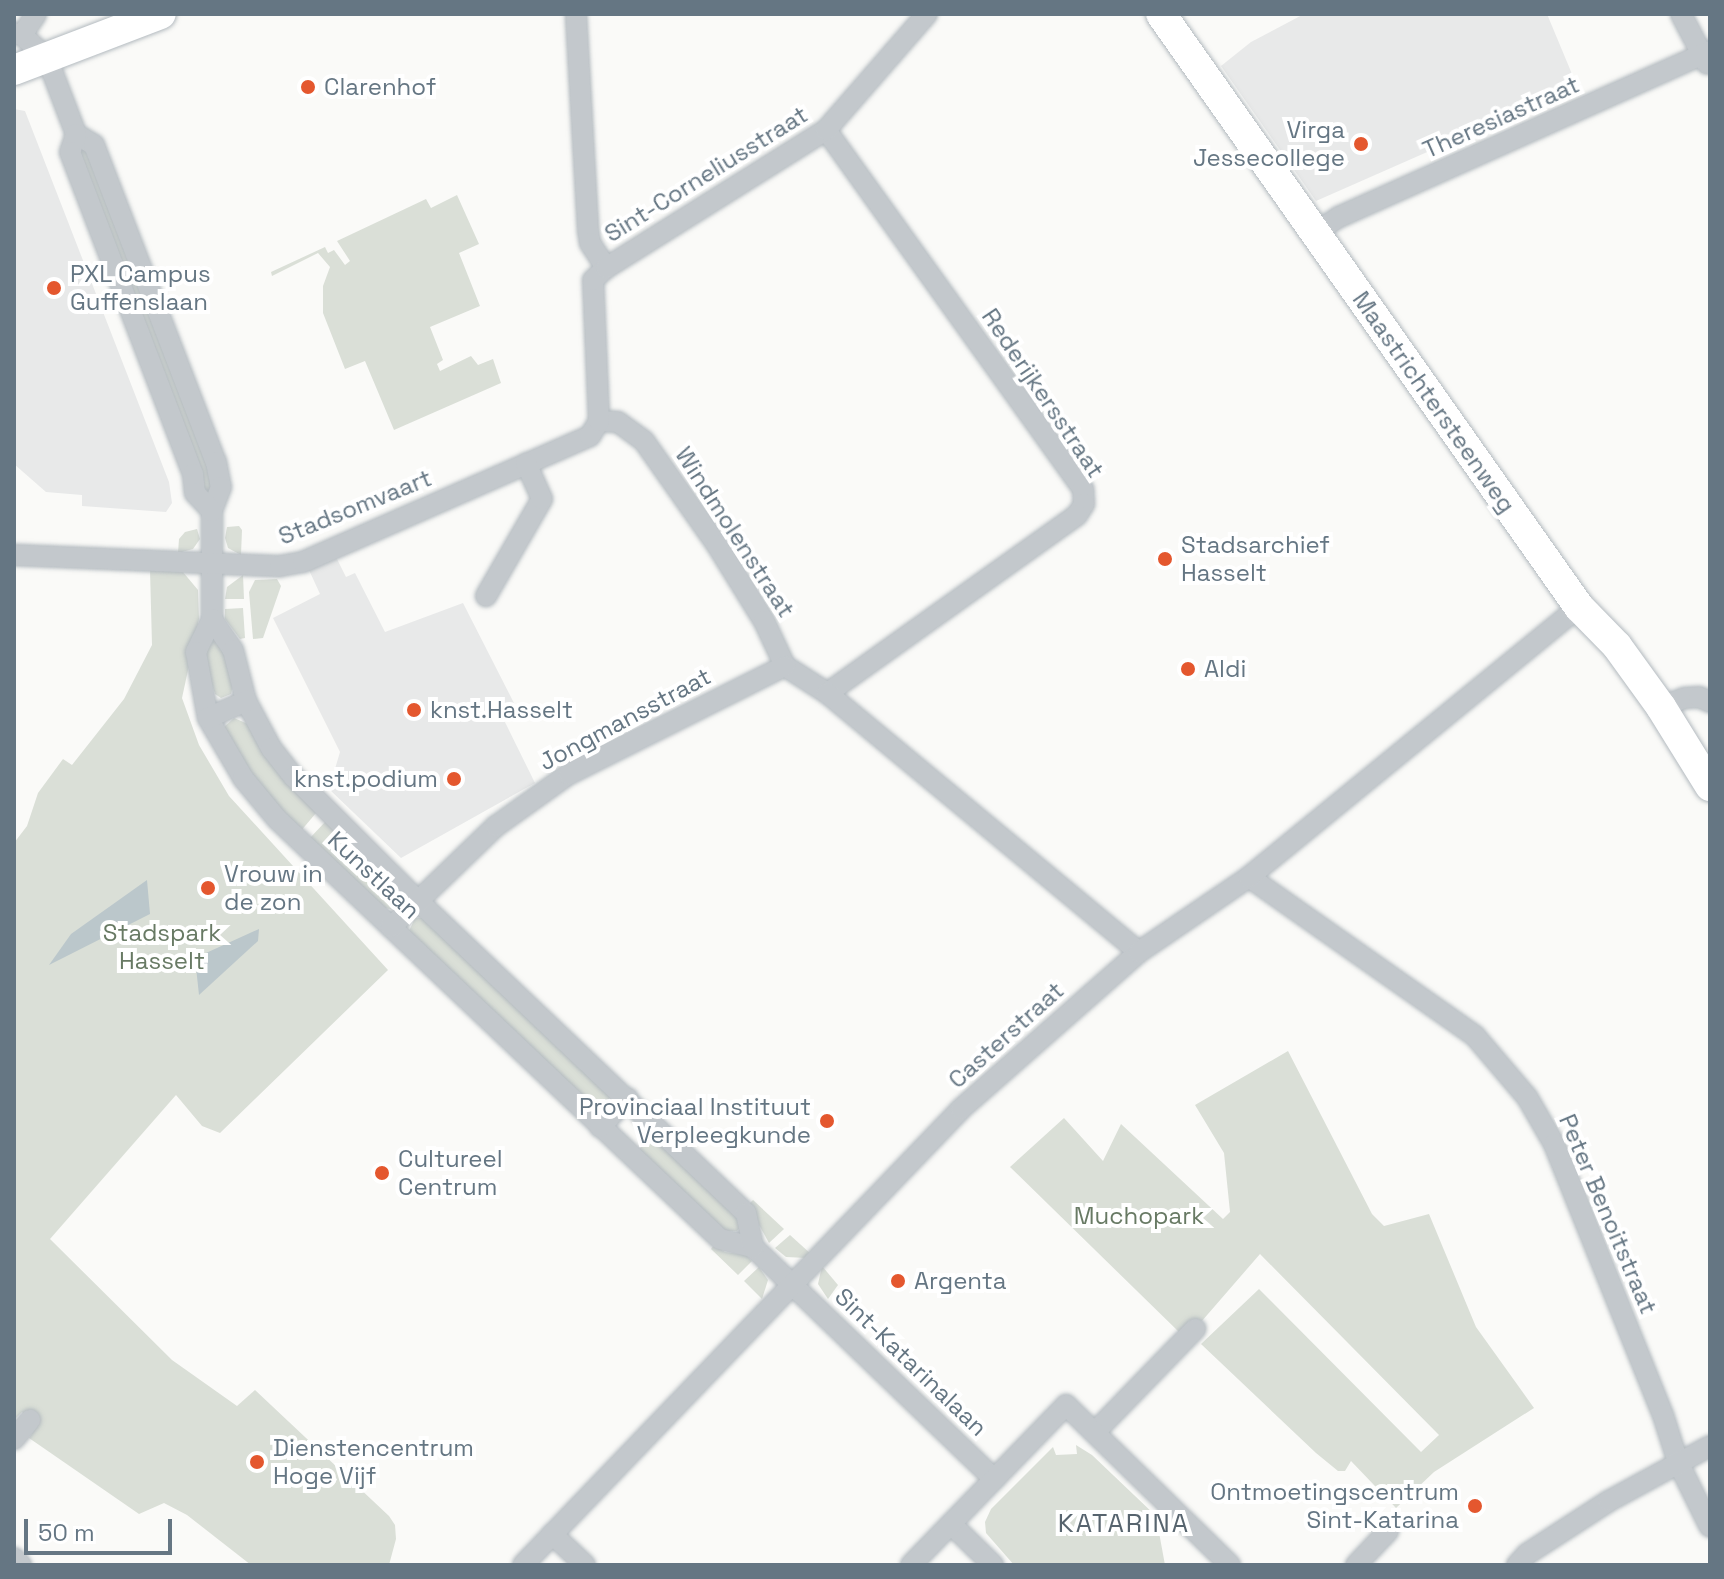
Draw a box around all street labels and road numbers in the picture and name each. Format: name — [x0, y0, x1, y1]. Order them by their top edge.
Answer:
street label: Theresiastraat — [1418, 70, 1584, 164]
street label: Sint-Corneliusstraat — [599, 100, 813, 248]
street label: Maastrichtersteenweg — [1347, 286, 1521, 518]
street label: Rederijkersstraat — [976, 303, 1110, 483]
street label: Windmolenstraat — [669, 441, 801, 623]
street label: Stadsomvaart — [274, 463, 436, 551]
street label: Jongmansstraat — [534, 662, 716, 776]
street label: Kunstlaan — [322, 825, 426, 925]
street label: Casterstraat — [942, 976, 1070, 1094]
street label: Peter Benoitstraat — [1553, 1110, 1663, 1318]
street label: Sint-Katarinalaan — [829, 1282, 993, 1442]

